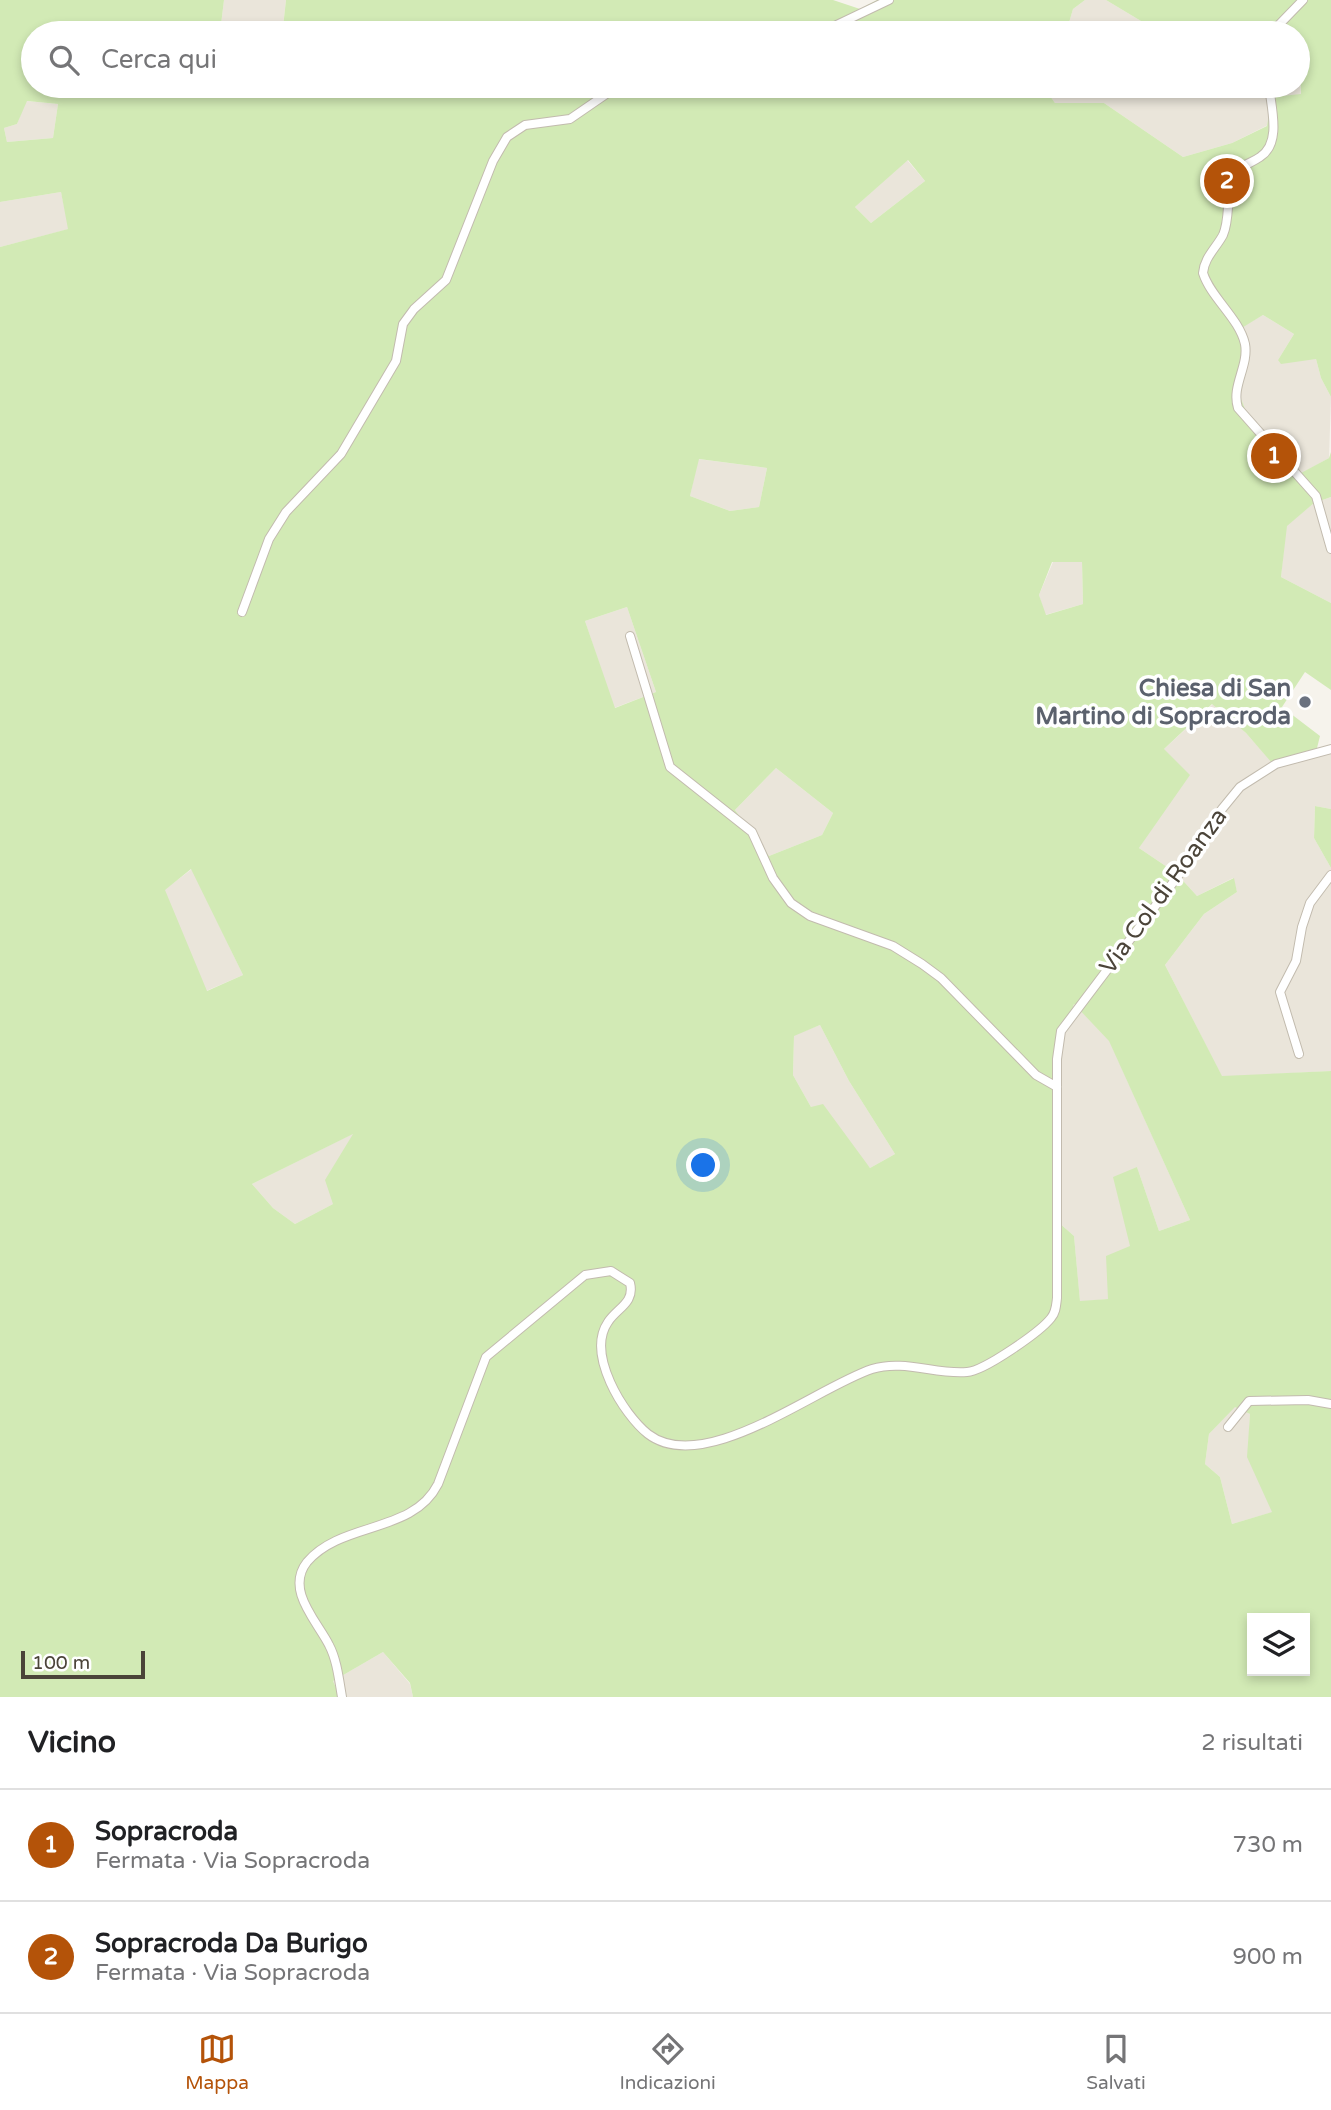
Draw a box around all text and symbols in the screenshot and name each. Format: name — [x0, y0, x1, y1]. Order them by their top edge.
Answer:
search box — [21, 21, 1310, 98]
icon: search — [45, 41, 83, 79]
text: Cerca qui — [101, 44, 217, 75]
pin: 2 — [1204, 155, 1250, 207]
pin: 1 — [1251, 430, 1297, 482]
place label: Chiesa di San Martino di Sopracroda — [1035, 674, 1291, 731]
marker: Chiesa di San Martino di Sopracroda — [1297, 694, 1313, 710]
street label: Via Col di Roanza — [1094, 803, 1233, 980]
your location — [686, 1148, 720, 1182]
map controls — [1247, 1613, 1310, 1676]
button: layers — [1247, 1613, 1310, 1676]
scale bar — [21, 1648, 145, 1680]
text: 100 m — [32, 1652, 90, 1674]
text: Vicino — [28, 1724, 116, 1761]
text: 2 risultati — [1201, 1729, 1303, 1757]
text: Sopracroda — [95, 1816, 238, 1847]
text: 1 — [44, 1831, 58, 1859]
text: 730 m — [1233, 1831, 1303, 1859]
text: Fermata · Via Sopracroda — [95, 1847, 370, 1875]
text: Sopracroda Da Burigo — [95, 1928, 368, 1959]
text: 2 — [44, 1943, 58, 1971]
text: 900 m — [1233, 1943, 1303, 1971]
text: Fermata · Via Sopracroda — [95, 1959, 370, 1987]
tab: Mappa — [185, 2030, 249, 2094]
tab: Indicazioni — [619, 2030, 716, 2094]
tab: Salvati — [1086, 2030, 1146, 2094]

